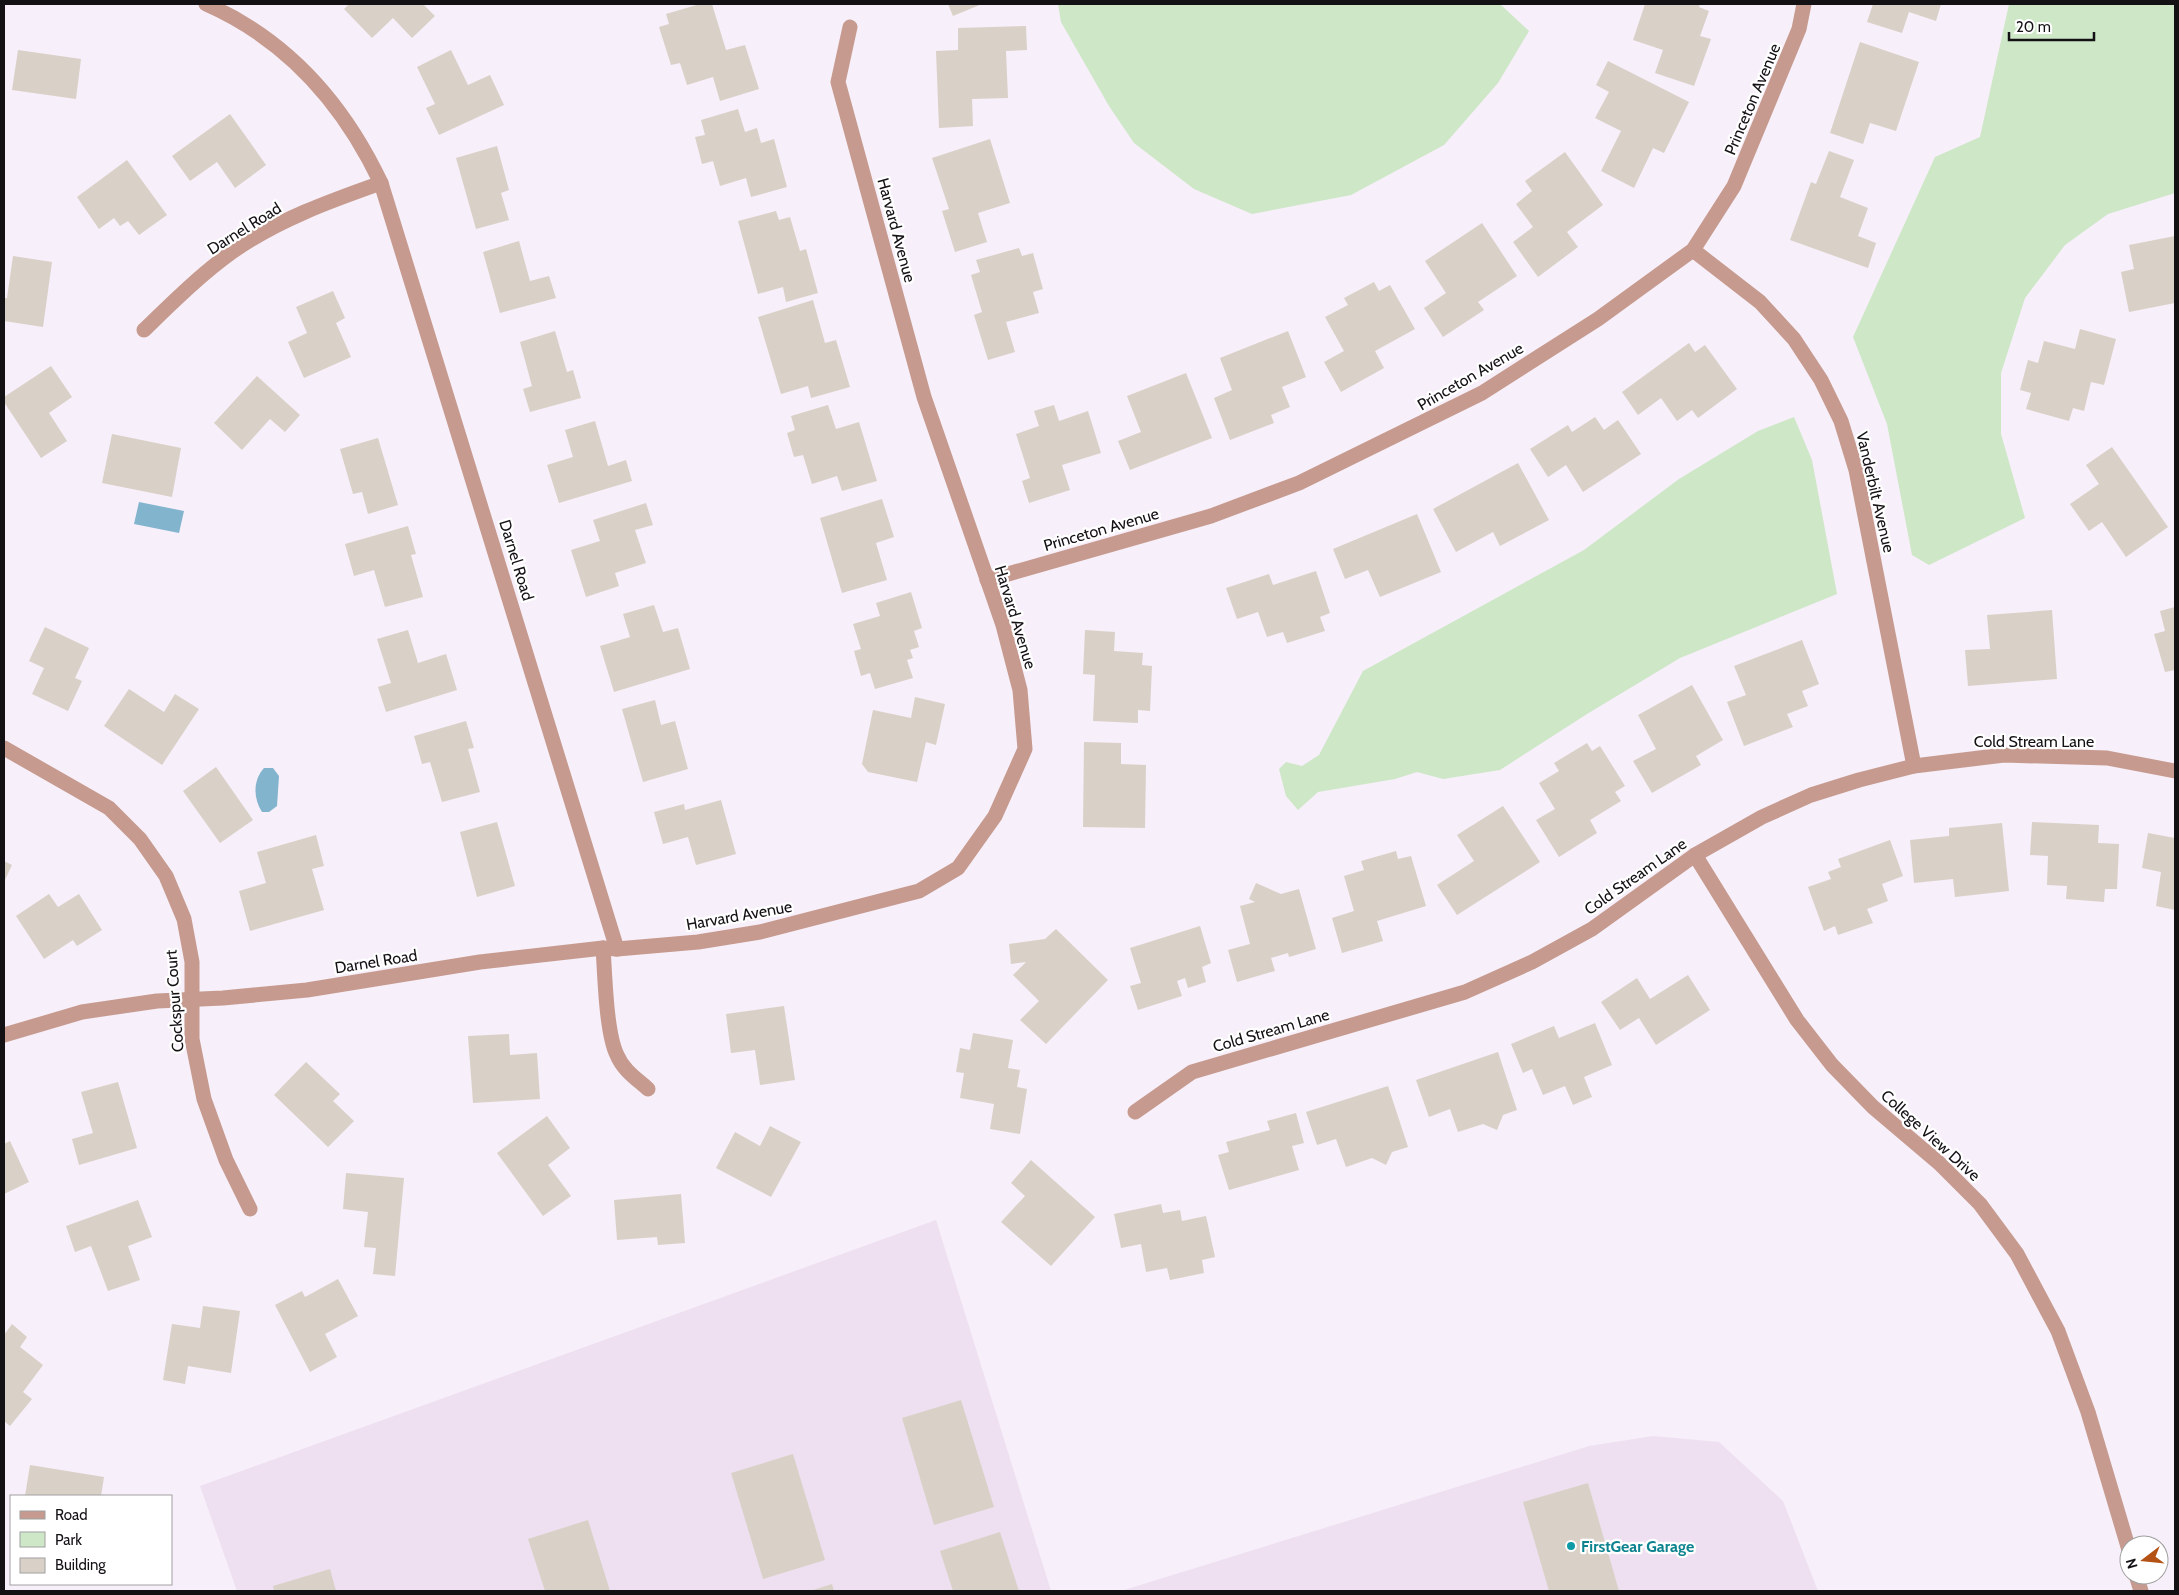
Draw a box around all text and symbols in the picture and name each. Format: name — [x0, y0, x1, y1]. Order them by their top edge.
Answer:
scale bar — [2009, 10, 2094, 42]
text: 20 m — [2016, 18, 2051, 36]
street label: Princeton Avenue — [1720, 41, 1784, 158]
street label: Harvard Avenue — [873, 176, 920, 284]
street label: Darnel Road — [204, 198, 285, 259]
street label: Princeton Avenue — [1414, 338, 1527, 414]
street label: Vanderbilt Avenue — [1852, 430, 1899, 554]
street label: Princeton Avenue — [1041, 504, 1161, 555]
street label: Darnel Road — [495, 517, 538, 603]
street label: Harvard Avenue — [991, 563, 1040, 671]
street label: Cold Stream Lane — [1974, 732, 2094, 751]
street label: Cold Stream Lane — [1581, 834, 1690, 919]
street label: Harvard Avenue — [685, 897, 794, 934]
street label: Darnel Road — [333, 946, 419, 977]
street label: Cockspur Court — [161, 948, 188, 1053]
street label: Cold Stream Lane — [1211, 1005, 1332, 1056]
street label: College View Drive — [1877, 1086, 1984, 1185]
legend — [10, 1495, 172, 1585]
text: Road — [55, 1506, 88, 1524]
text: Park — [55, 1531, 82, 1549]
north arrow — [2119, 1535, 2169, 1585]
place label: FirstGear Garage — [1581, 1537, 1694, 1556]
marker: FirstGear Garage — [1565, 1540, 1577, 1552]
text: Building — [55, 1556, 106, 1574]
text: N — [2121, 1556, 2142, 1571]

